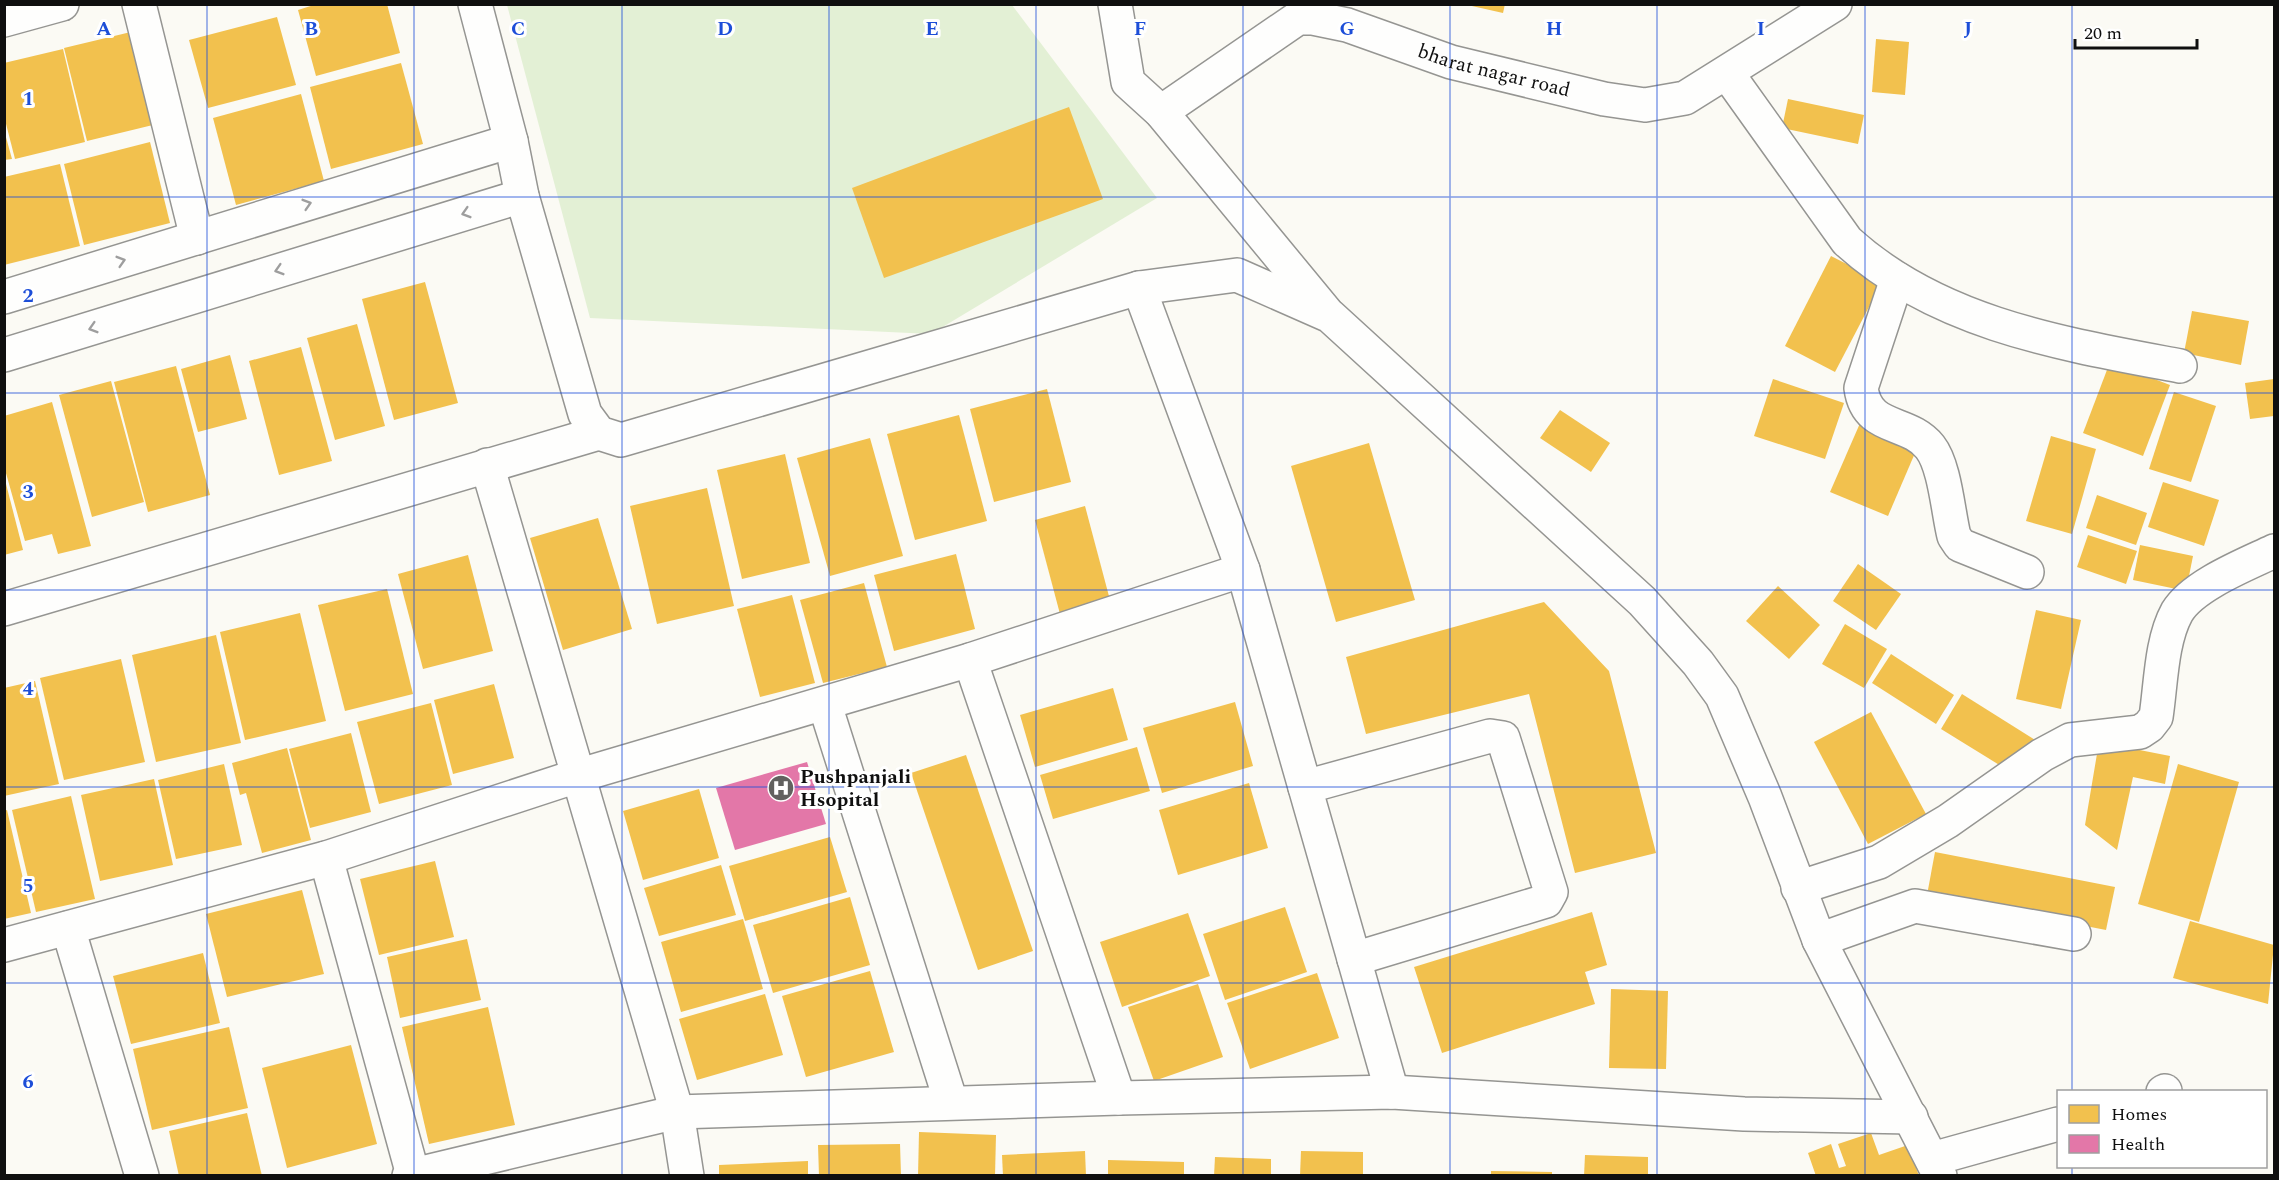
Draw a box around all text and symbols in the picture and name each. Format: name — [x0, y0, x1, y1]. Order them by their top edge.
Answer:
scale bar — [2075, 12, 2196, 50]
text: A — [96, 14, 112, 44]
text: B — [304, 14, 318, 44]
text: C — [511, 14, 525, 44]
text: D — [717, 14, 733, 44]
text: E — [925, 14, 939, 44]
text: F — [1134, 14, 1146, 44]
text: G — [1339, 14, 1355, 44]
text: H — [1546, 14, 1562, 44]
text: I — [1757, 14, 1765, 44]
text: J — [1964, 14, 1972, 44]
text: 20 m — [2084, 20, 2122, 47]
street label: bharat nagar road — [1413, 36, 1573, 105]
text: 1 — [22, 84, 34, 114]
one-way arrow — [301, 199, 312, 211]
one-way arrow — [461, 206, 472, 218]
one-way arrow — [115, 256, 126, 268]
one-way arrow — [274, 263, 285, 275]
text: 2 — [22, 281, 34, 311]
one-way arrow — [88, 321, 99, 333]
text: 3 — [22, 477, 34, 507]
text: 4 — [22, 674, 34, 704]
place label: Pushpanjali Hsopital — [800, 762, 911, 815]
hospital icon: Pushpanjali Hsopital — [766, 773, 796, 803]
text: 5 — [22, 871, 34, 901]
text: 6 — [22, 1067, 34, 1097]
legend — [2057, 1090, 2267, 1168]
text: Homes — [2111, 1101, 2167, 1128]
text: Health — [2111, 1131, 2165, 1158]

